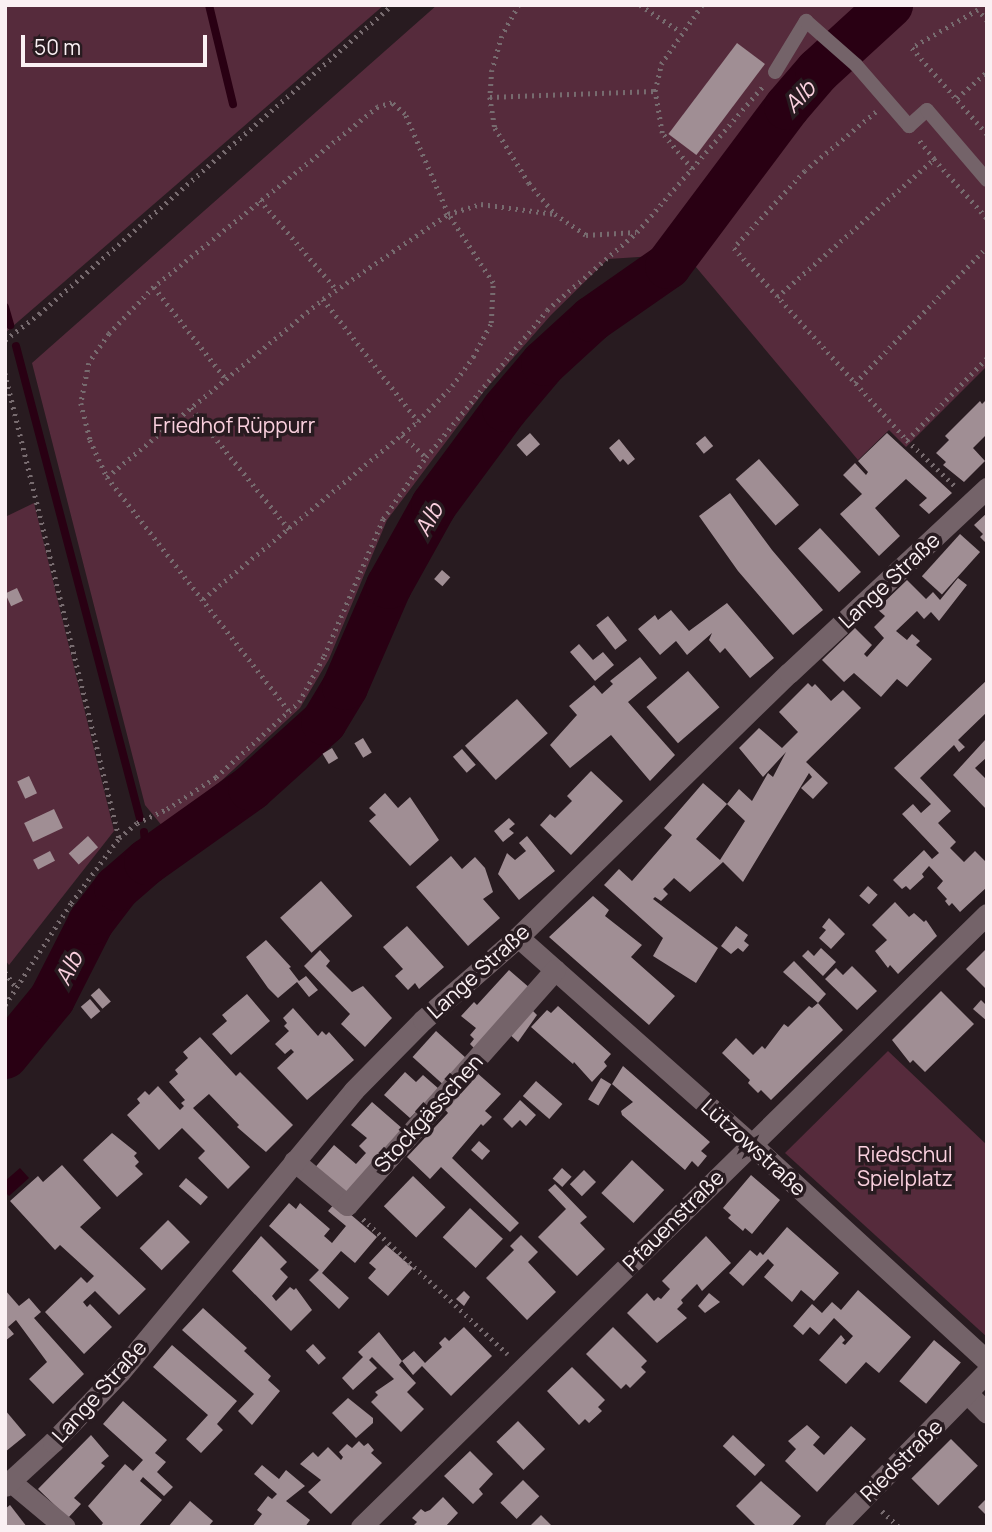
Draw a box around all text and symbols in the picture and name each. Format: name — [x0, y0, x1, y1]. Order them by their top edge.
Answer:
scale bar — [24, 21, 210, 65]
text: 50 m — [34, 33, 81, 61]
water label: Alb — [777, 74, 821, 118]
park label: Friedhof Rüppurr — [153, 412, 315, 438]
water label: Alb — [408, 498, 448, 540]
street label: Lange Straße — [833, 527, 945, 633]
street label: Lange Straße — [422, 919, 534, 1023]
water label: Alb — [48, 947, 88, 989]
street label: Stockgässchen — [368, 1049, 488, 1177]
street label: Lützowstraße — [696, 1093, 812, 1201]
park label: Riedschul Spielplatz — [857, 1141, 953, 1191]
street label: Pfauenstraße — [617, 1164, 729, 1276]
street label: Lange Straße — [47, 1335, 151, 1447]
street label: Riedstraße — [855, 1414, 947, 1506]

